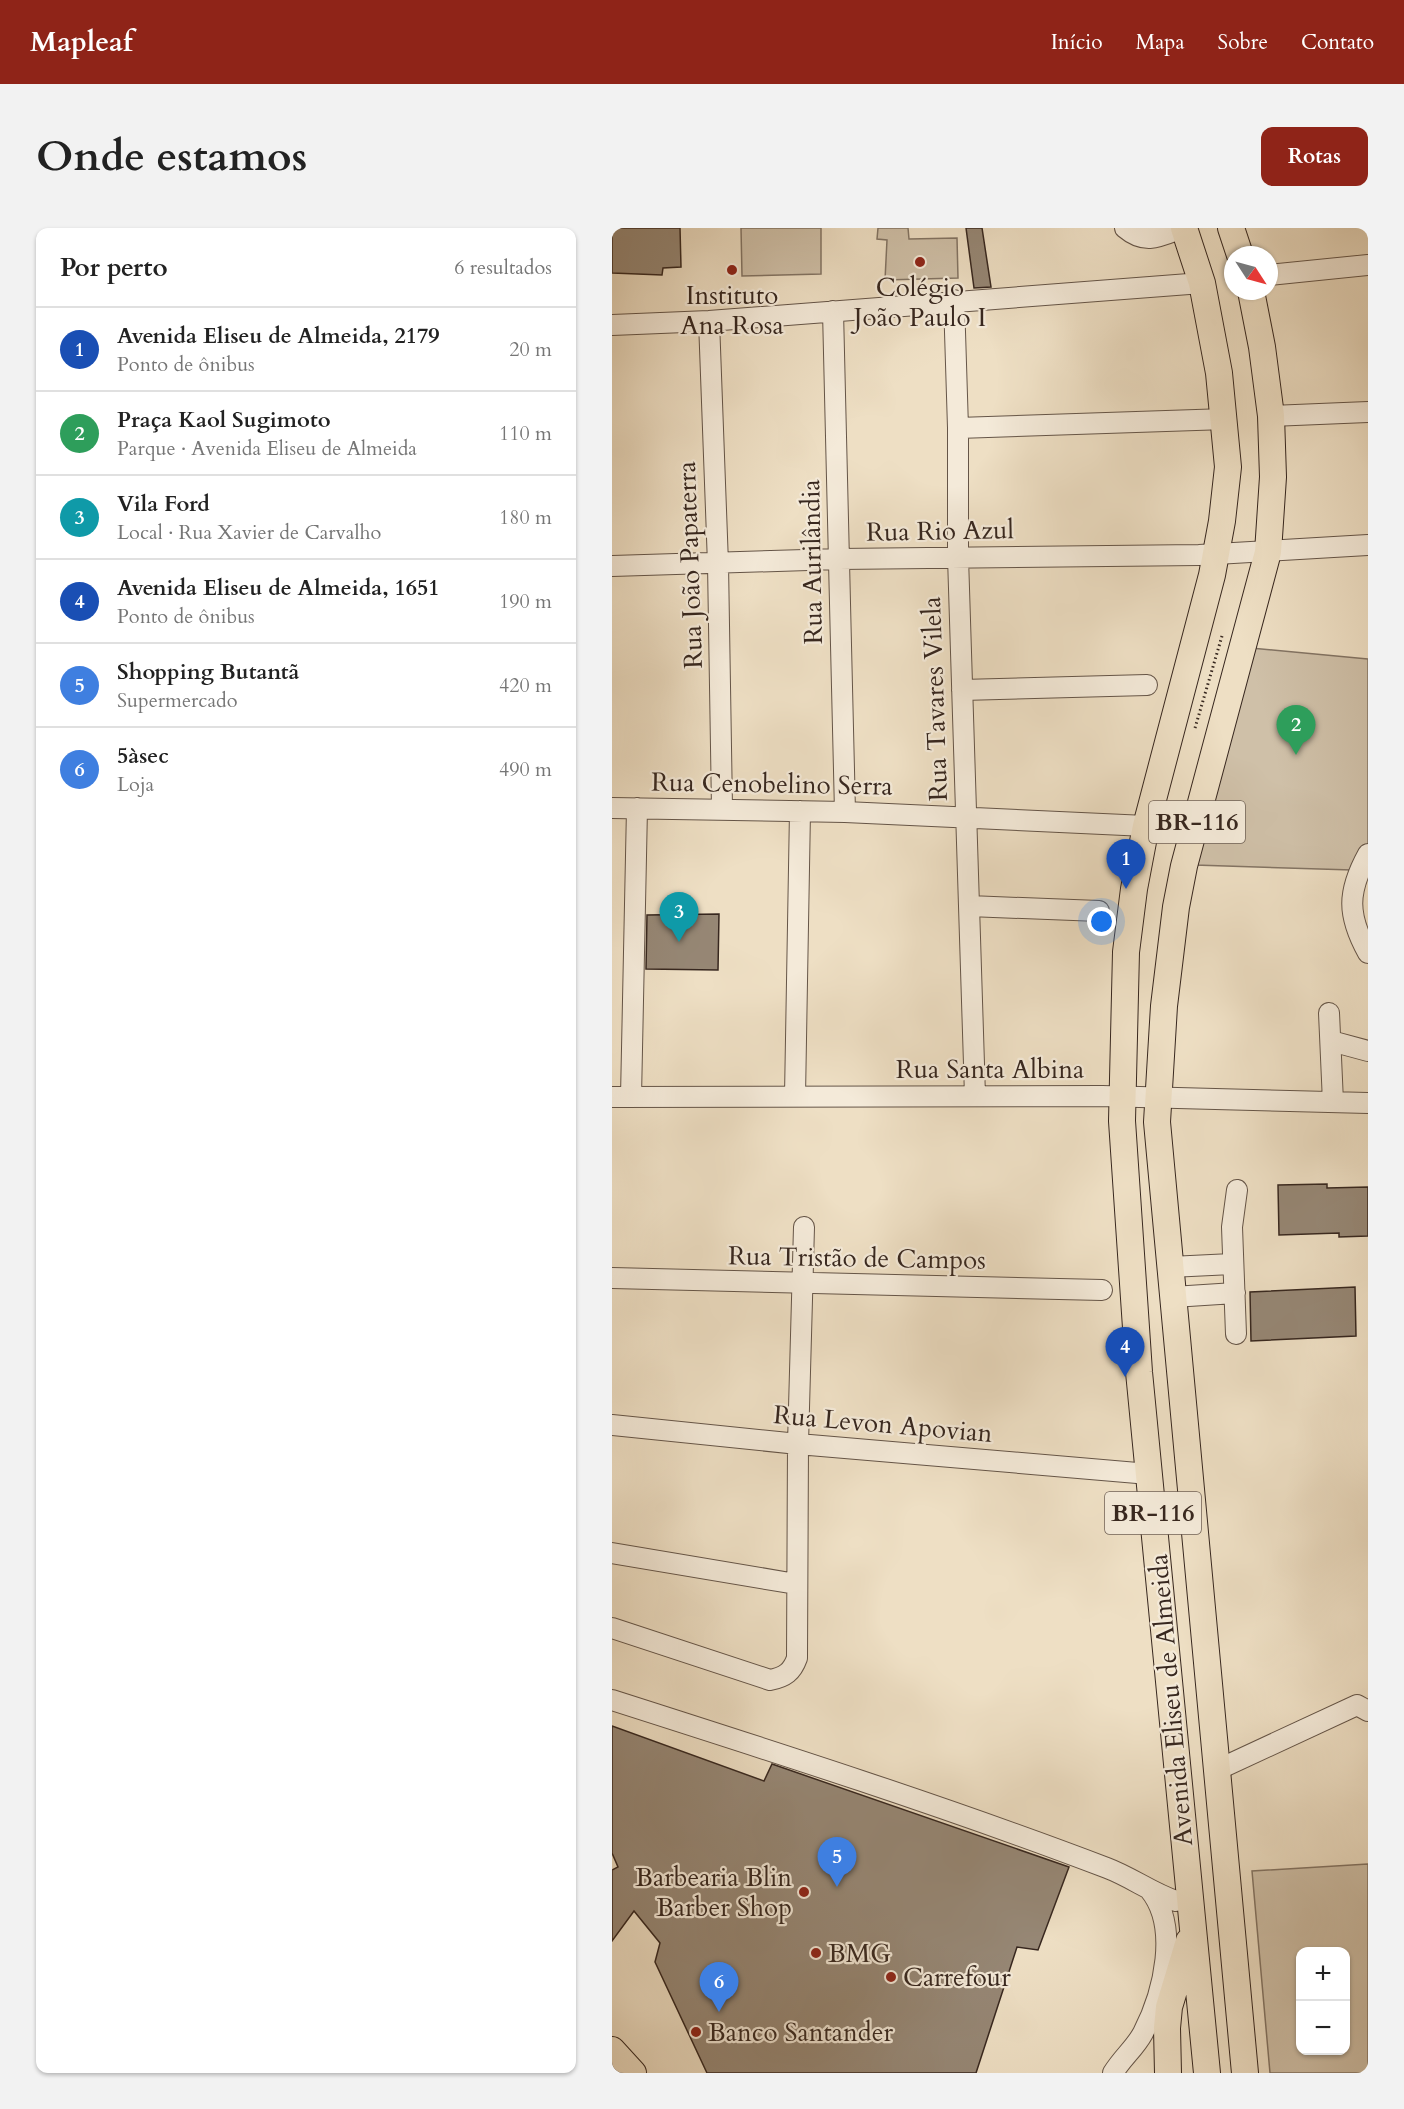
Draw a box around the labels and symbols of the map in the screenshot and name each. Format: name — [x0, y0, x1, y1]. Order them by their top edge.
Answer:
north arrow — [1224, 246, 1278, 300]
marker: Colégio João Paulo I — [913, 255, 927, 269]
marker: Instituto Ana Rosa — [725, 263, 739, 277]
place label: Colégio João Paulo I — [850, 270, 986, 335]
place label: Instituto Ana Rosa — [680, 278, 784, 343]
street label: Rua João Papaterra — [669, 461, 711, 669]
street label: Rua Aurilândia — [793, 479, 831, 645]
street label: Rua Rio Azul — [866, 512, 1015, 550]
street label: Rua Tavares Vilela — [914, 596, 956, 802]
pin: 2 — [1276, 706, 1316, 755]
street label: Rua Cenobelino Serra — [651, 764, 893, 804]
road number: BR-116 — [1149, 801, 1245, 843]
pin: 1 — [1106, 840, 1146, 889]
pin: 3 — [660, 892, 698, 942]
your location — [1087, 907, 1116, 936]
street label: Rua Santa Albina — [896, 1052, 1084, 1087]
street label: Rua Tristão de Campos — [728, 1238, 986, 1278]
pin: 4 — [1106, 1328, 1144, 1377]
street label: Rua Levon Apovian — [772, 1397, 994, 1451]
road number: BR-116 — [1105, 1492, 1201, 1534]
street label: Avenida Eliseu de Almeida — [1141, 1552, 1201, 1848]
pin: 5 — [818, 1838, 856, 1887]
place label: Barbearia Blin Barber Shop — [635, 1860, 792, 1925]
marker: Barbearia Blin Barber Shop — [797, 1885, 811, 1899]
place label: BMG — [828, 1936, 891, 1971]
marker: BMG — [809, 1946, 823, 1960]
place label: Carrefour — [903, 1960, 1011, 1995]
pin: 6 — [700, 1962, 738, 2012]
marker: Carrefour — [884, 1970, 898, 1984]
place label: Banco Santander — [708, 2015, 893, 2050]
marker: Banco Santander — [689, 2025, 703, 2039]

